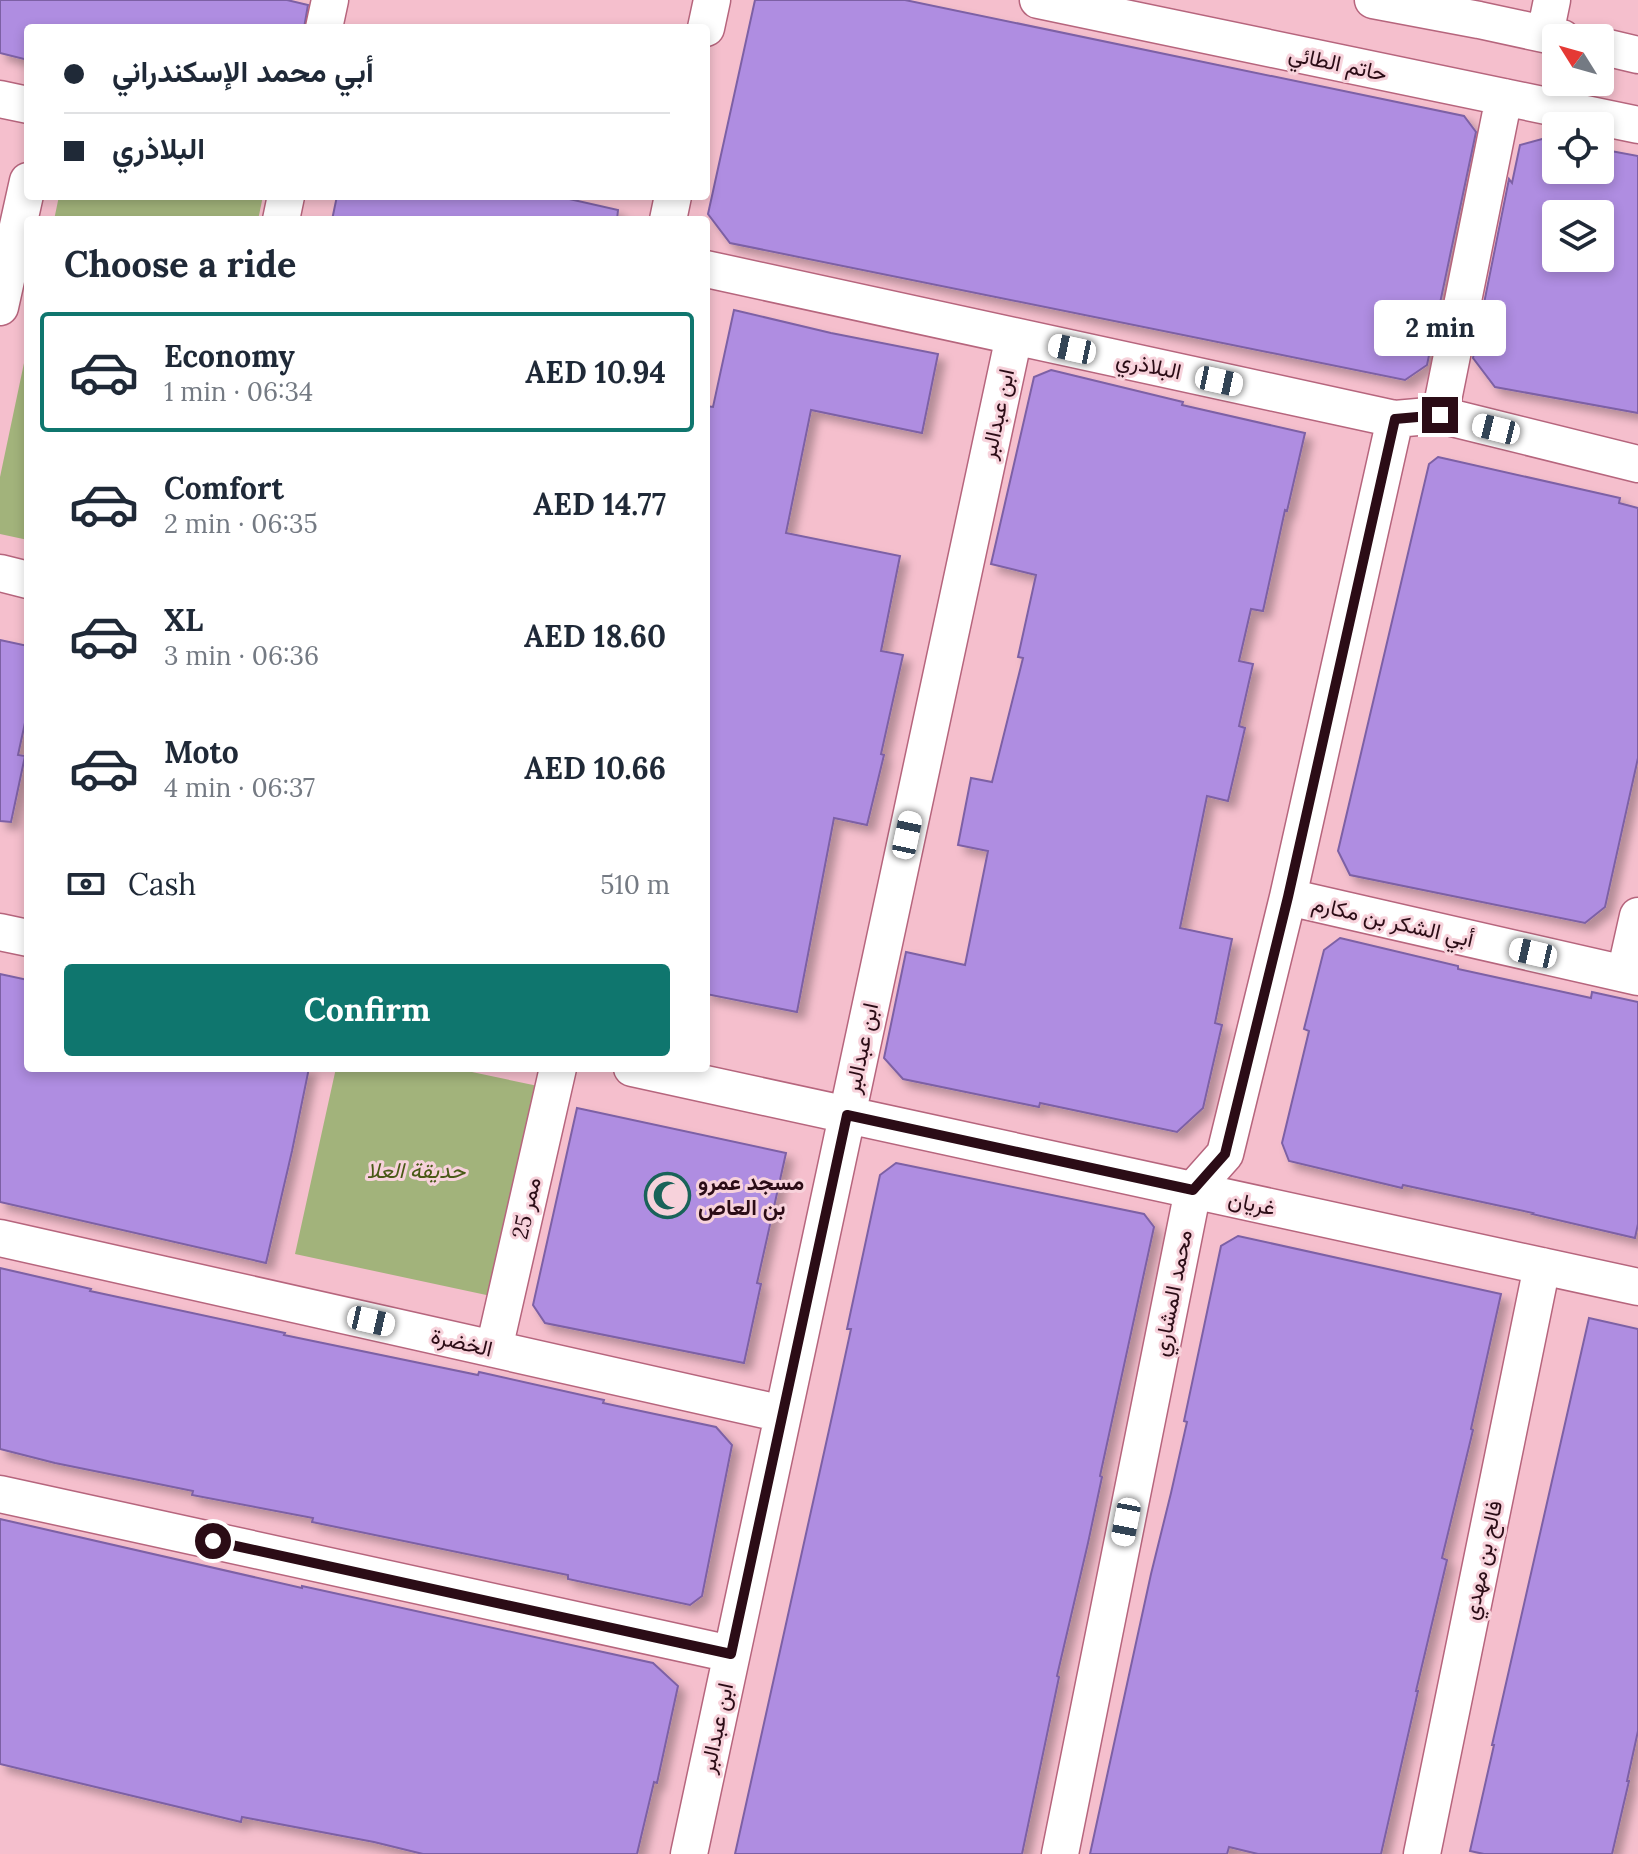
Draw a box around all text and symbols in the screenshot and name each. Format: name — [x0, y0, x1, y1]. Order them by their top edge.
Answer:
north arrow — [1542, 24, 1614, 96]
map controls — [1542, 24, 1614, 272]
street label: حاتم الطائي — [1285, 39, 1390, 92]
text: أبي محمد الإسكندراني — [112, 52, 374, 90]
button: locate — [1542, 112, 1614, 184]
text: البلاذري — [112, 129, 205, 167]
button: layers — [1542, 200, 1614, 272]
text: Choose a ride — [64, 241, 296, 287]
callout: 2 min — [1374, 299, 1506, 355]
text: 2 min — [1405, 311, 1475, 344]
car — [1046, 332, 1098, 366]
icon: car — [68, 336, 140, 408]
text: Economy — [164, 337, 295, 375]
street label: البلاذري — [1113, 344, 1184, 390]
text: AED 10.94 — [525, 353, 666, 391]
car — [1193, 364, 1245, 398]
street label: ابن عبدالبر — [974, 366, 1020, 463]
text: 1 min · 06:34 — [164, 375, 313, 408]
route end — [1422, 397, 1458, 433]
car — [1470, 412, 1522, 446]
icon: car — [68, 468, 140, 540]
text: Comfort — [164, 469, 284, 507]
text: AED 14.77 — [533, 485, 666, 523]
text: 2 min · 06:35 — [164, 507, 318, 540]
icon: car — [68, 600, 140, 672]
text: XL — [164, 601, 203, 639]
text: AED 18.60 — [524, 617, 666, 655]
text: 3 min · 06:36 — [164, 639, 319, 672]
icon: car — [68, 732, 140, 804]
text: Moto — [164, 733, 239, 771]
text: AED 10.66 — [524, 749, 666, 787]
text: 4 min · 06:37 — [164, 771, 315, 804]
car — [890, 809, 924, 861]
icon: cash — [64, 862, 108, 906]
text: Cash — [128, 865, 196, 903]
text: 510 m — [600, 868, 670, 901]
street label: أبي الشكر بن مكارم — [1308, 889, 1477, 958]
car — [1507, 936, 1559, 970]
button: Confirm — [64, 964, 670, 1056]
street label: ابن عبدالبر — [838, 1000, 884, 1097]
park label: حديقة العلا — [367, 1156, 467, 1184]
place label: مسجد عمرو بن العاص — [698, 1168, 804, 1221]
mosque icon: مسجد عمرو بن العاص — [643, 1171, 691, 1219]
street label: ممر 25 — [505, 1174, 547, 1242]
street label: غريان — [1226, 1184, 1278, 1222]
street label: محمد المشاري — [1146, 1227, 1203, 1360]
car — [345, 1304, 397, 1338]
street label: الخضرة — [428, 1321, 496, 1363]
car — [1110, 1496, 1142, 1548]
street label: فالح بن مهدي — [1456, 1498, 1513, 1623]
route start — [195, 1523, 231, 1559]
street label: ابن عبدالبر — [693, 1680, 739, 1777]

